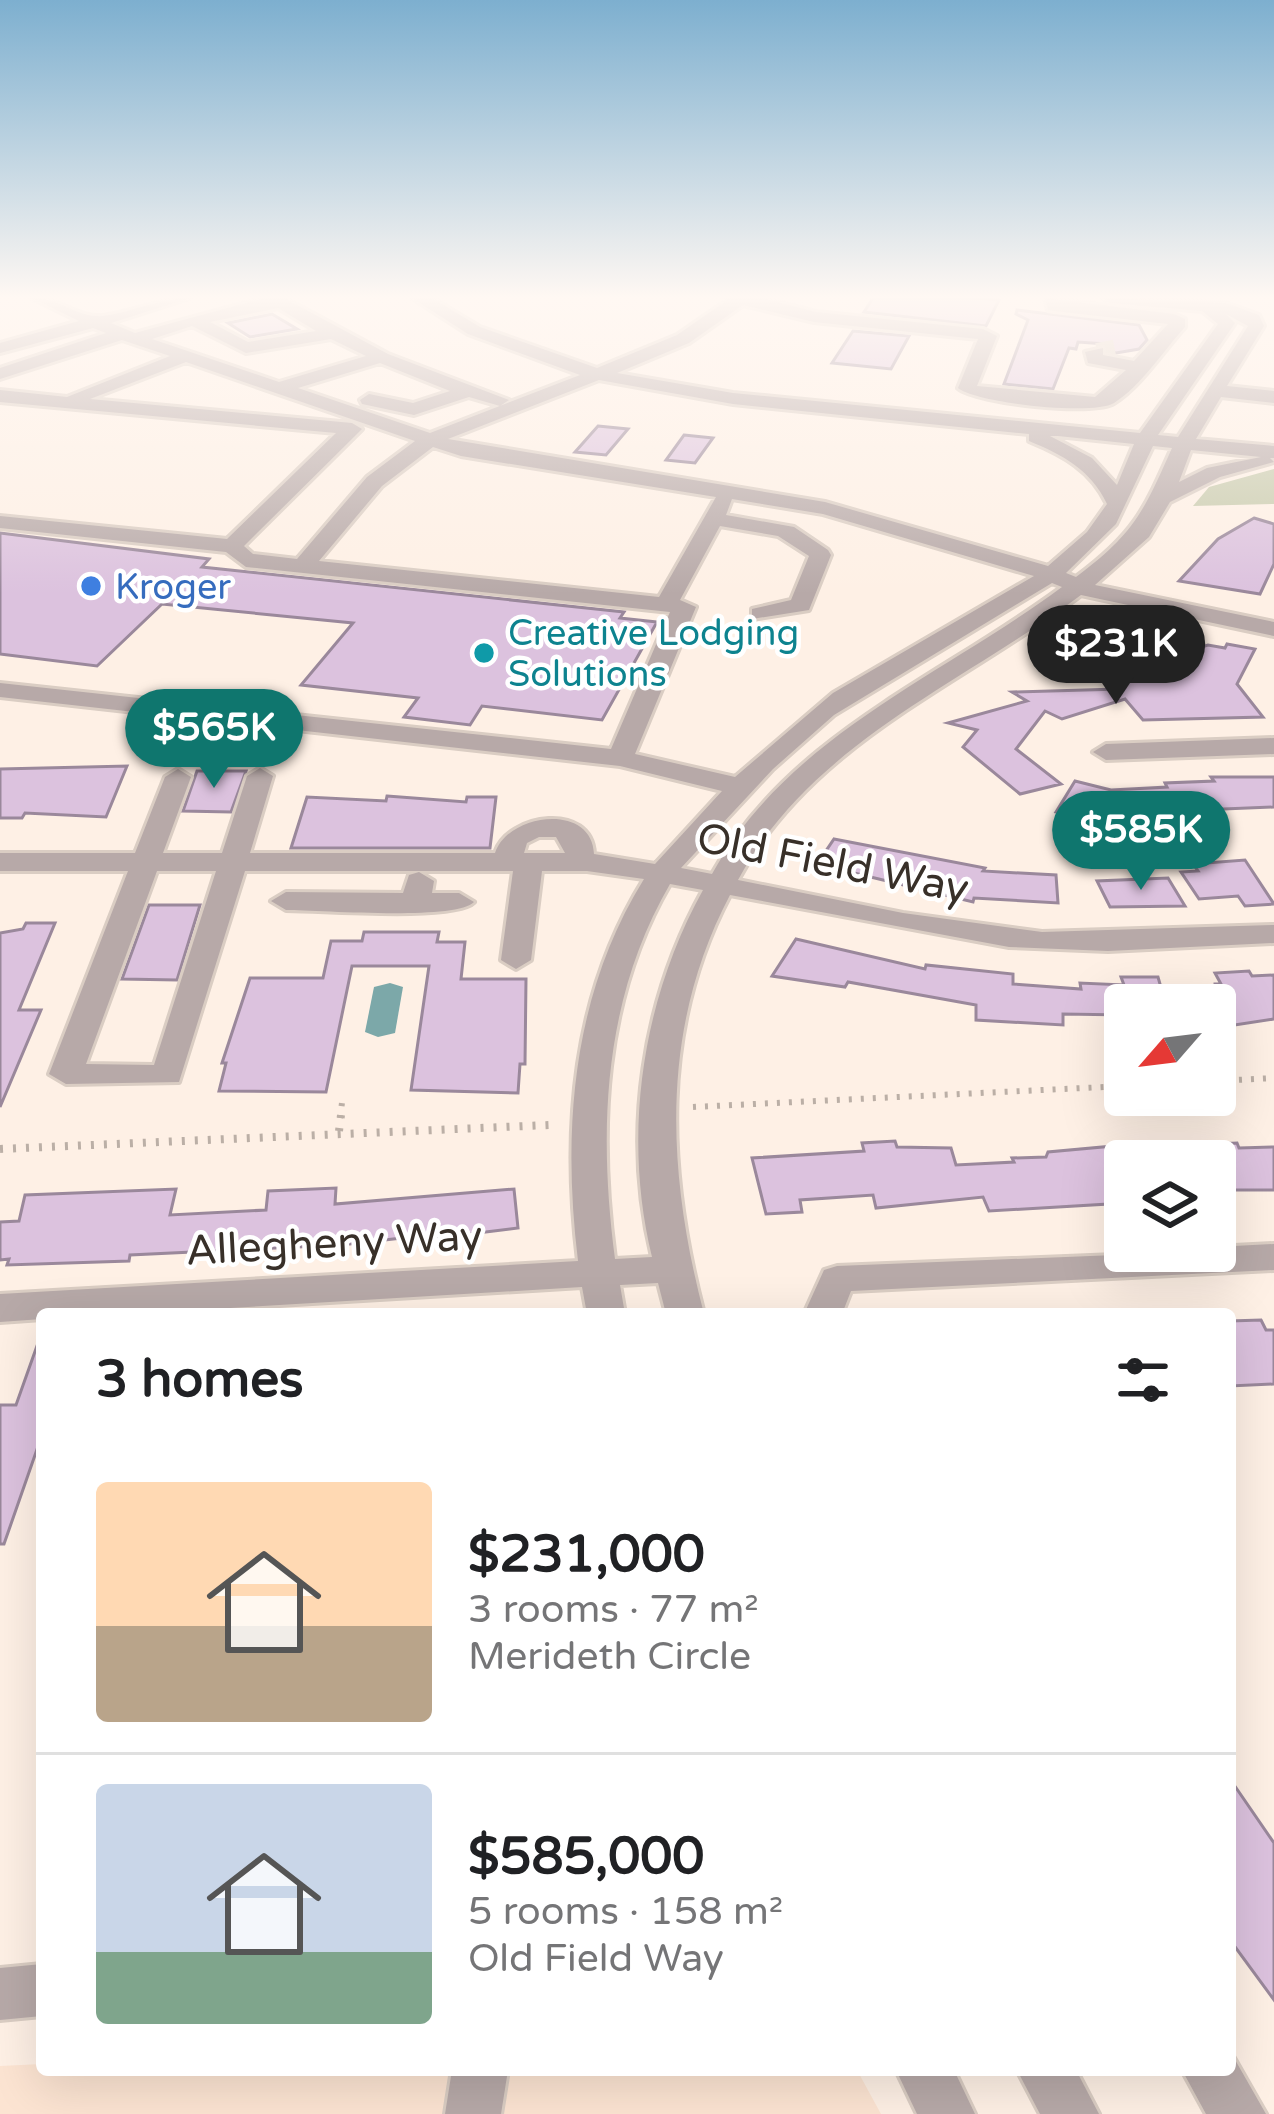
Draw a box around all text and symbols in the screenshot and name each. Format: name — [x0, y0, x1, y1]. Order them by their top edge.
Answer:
place label: Kroger — [115, 566, 231, 609]
marker: Kroger — [78, 573, 104, 599]
pin: $231K — [1032, 605, 1200, 707]
place label: Creative Lodging Solutions — [508, 612, 799, 696]
text: $231K — [1054, 620, 1178, 667]
marker: Creative Lodging Solutions — [471, 640, 497, 666]
pin: $565K — [130, 689, 298, 791]
text: $565K — [152, 704, 276, 751]
pin: $585K — [1057, 791, 1225, 893]
text: $585K — [1079, 806, 1203, 853]
street label: Old Field Way — [693, 812, 973, 915]
north arrow — [1104, 984, 1236, 1116]
map controls — [1104, 984, 1236, 1272]
button: layers — [1104, 1140, 1236, 1272]
street label: Allegheny Way — [185, 1210, 484, 1277]
icon: filters — [1110, 1347, 1176, 1413]
text: 3 homes — [96, 1349, 304, 1411]
text: $231,000 — [468, 1524, 705, 1586]
icon: home — [192, 1530, 336, 1674]
text: 3 rooms · 77 m² — [468, 1586, 759, 1633]
text: Merideth Circle — [468, 1633, 751, 1680]
text: $585,000 — [468, 1826, 704, 1888]
icon: home — [192, 1832, 336, 1976]
text: 5 rooms · 158 m² — [468, 1888, 783, 1935]
text: Old Field Way — [468, 1935, 724, 1982]

